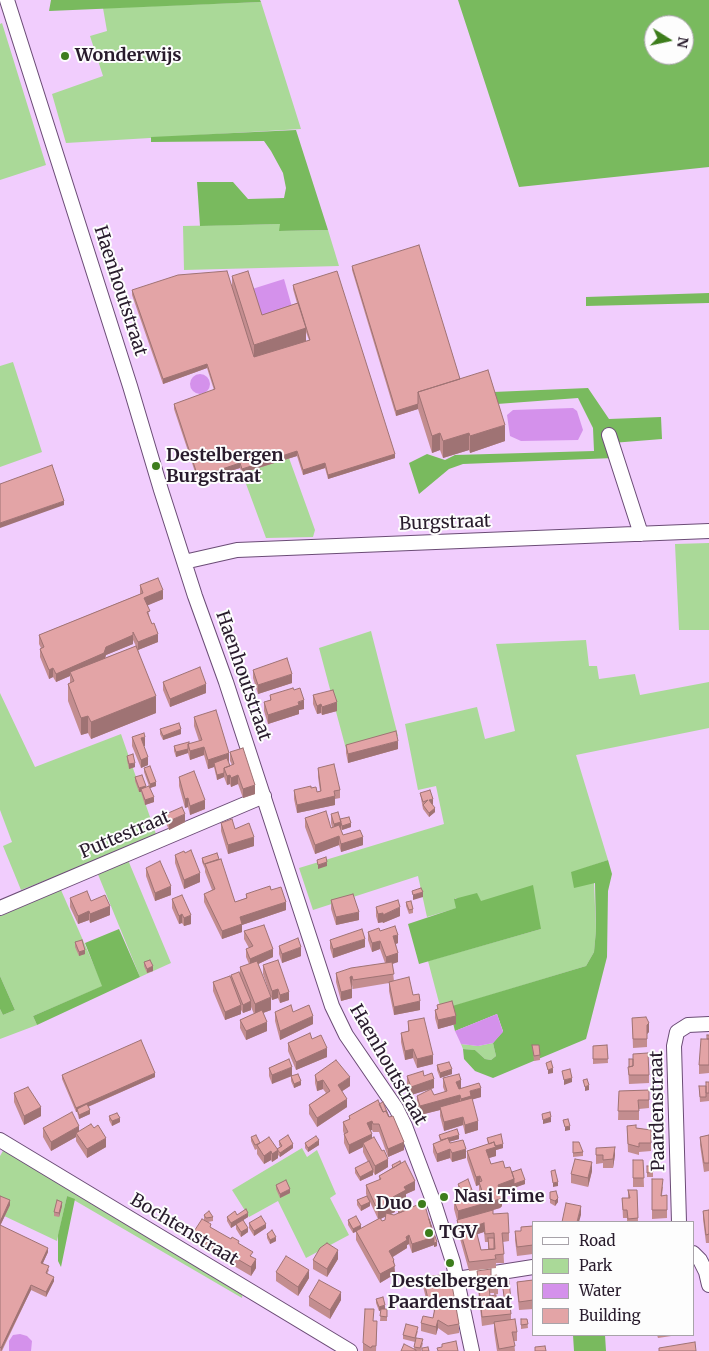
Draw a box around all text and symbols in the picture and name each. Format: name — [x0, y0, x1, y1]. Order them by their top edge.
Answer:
north arrow — [644, 15, 694, 65]
text: N — [673, 35, 693, 49]
place label: Wonderwijs — [75, 45, 182, 67]
marker: Wonderwijs — [59, 50, 71, 62]
street label: Haenhoutstraat — [89, 223, 151, 359]
place label: Destelbergen Burgstraat — [166, 445, 283, 488]
marker: Destelbergen Burgstraat — [150, 460, 162, 472]
street label: Burgstraat — [399, 511, 491, 535]
street label: Haenhoutstraat — [211, 608, 275, 744]
street label: Puttestraat — [76, 806, 174, 864]
street label: Haenhoutstraat — [345, 1001, 431, 1129]
street label: Paardenstraat — [646, 1050, 670, 1172]
place label: Nasi Time — [454, 1186, 544, 1208]
street label: Bochtenstraat — [126, 1189, 242, 1271]
marker: Nasi Time — [438, 1191, 450, 1203]
place label: Duo — [376, 1193, 412, 1215]
marker: Duo — [416, 1198, 428, 1210]
legend — [532, 1221, 694, 1336]
place label: TGV — [439, 1222, 477, 1244]
marker: TGV — [423, 1227, 435, 1239]
text: Road — [579, 1231, 615, 1250]
text: Park — [579, 1256, 612, 1275]
marker: Destelbergen Paardenstraat — [444, 1257, 456, 1269]
place label: Destelbergen Paardenstraat — [388, 1271, 512, 1314]
text: Water — [579, 1281, 621, 1300]
text: Building — [579, 1306, 641, 1325]

